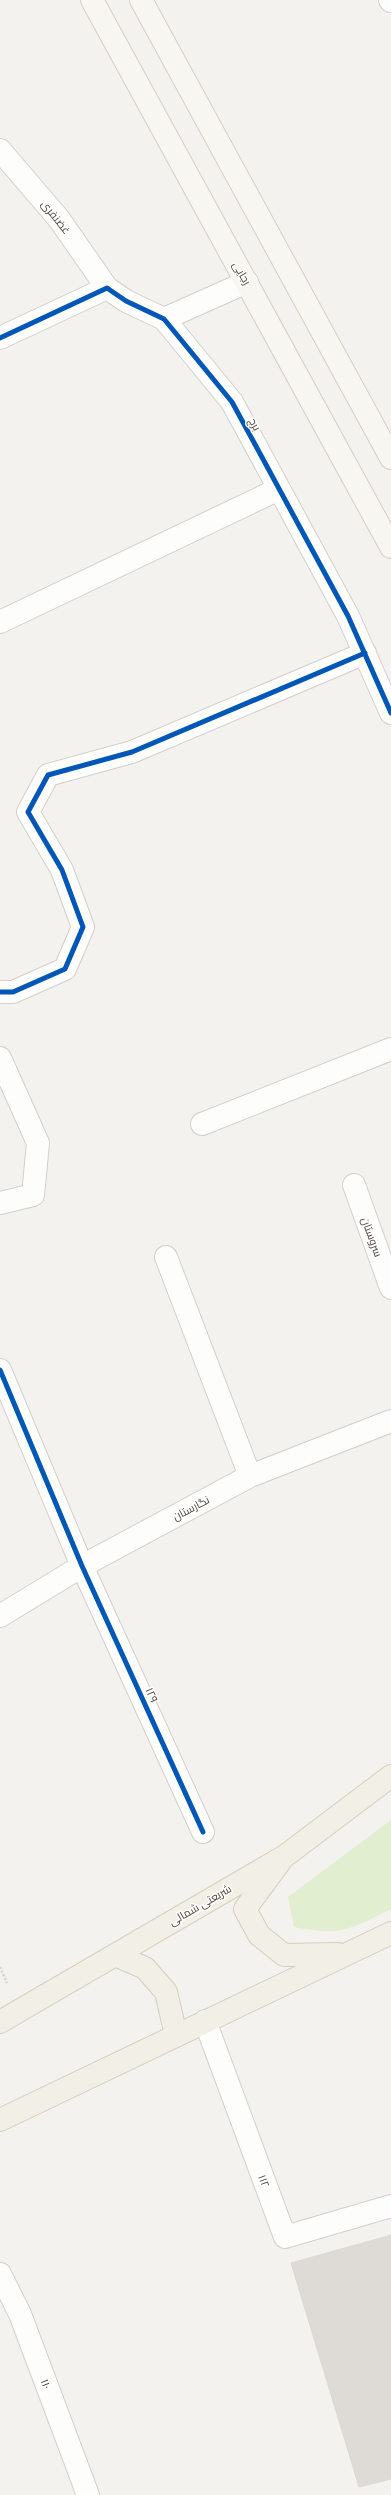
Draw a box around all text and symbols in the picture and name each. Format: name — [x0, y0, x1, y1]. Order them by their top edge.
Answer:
street label: غضنفری — [38, 198, 73, 237]
street label: رجایی — [230, 259, 253, 287]
street label: برج — [245, 416, 263, 433]
street label: سروستان — [358, 1216, 385, 1259]
street label: نگارستان — [171, 1493, 212, 1524]
street label: ۱۲۹ — [143, 1686, 161, 1704]
street label: شریعتی شمالی — [167, 1882, 234, 1929]
street label: ۱۱۲ — [256, 2173, 272, 2189]
street label: ۱۱۰ — [39, 2377, 53, 2391]

